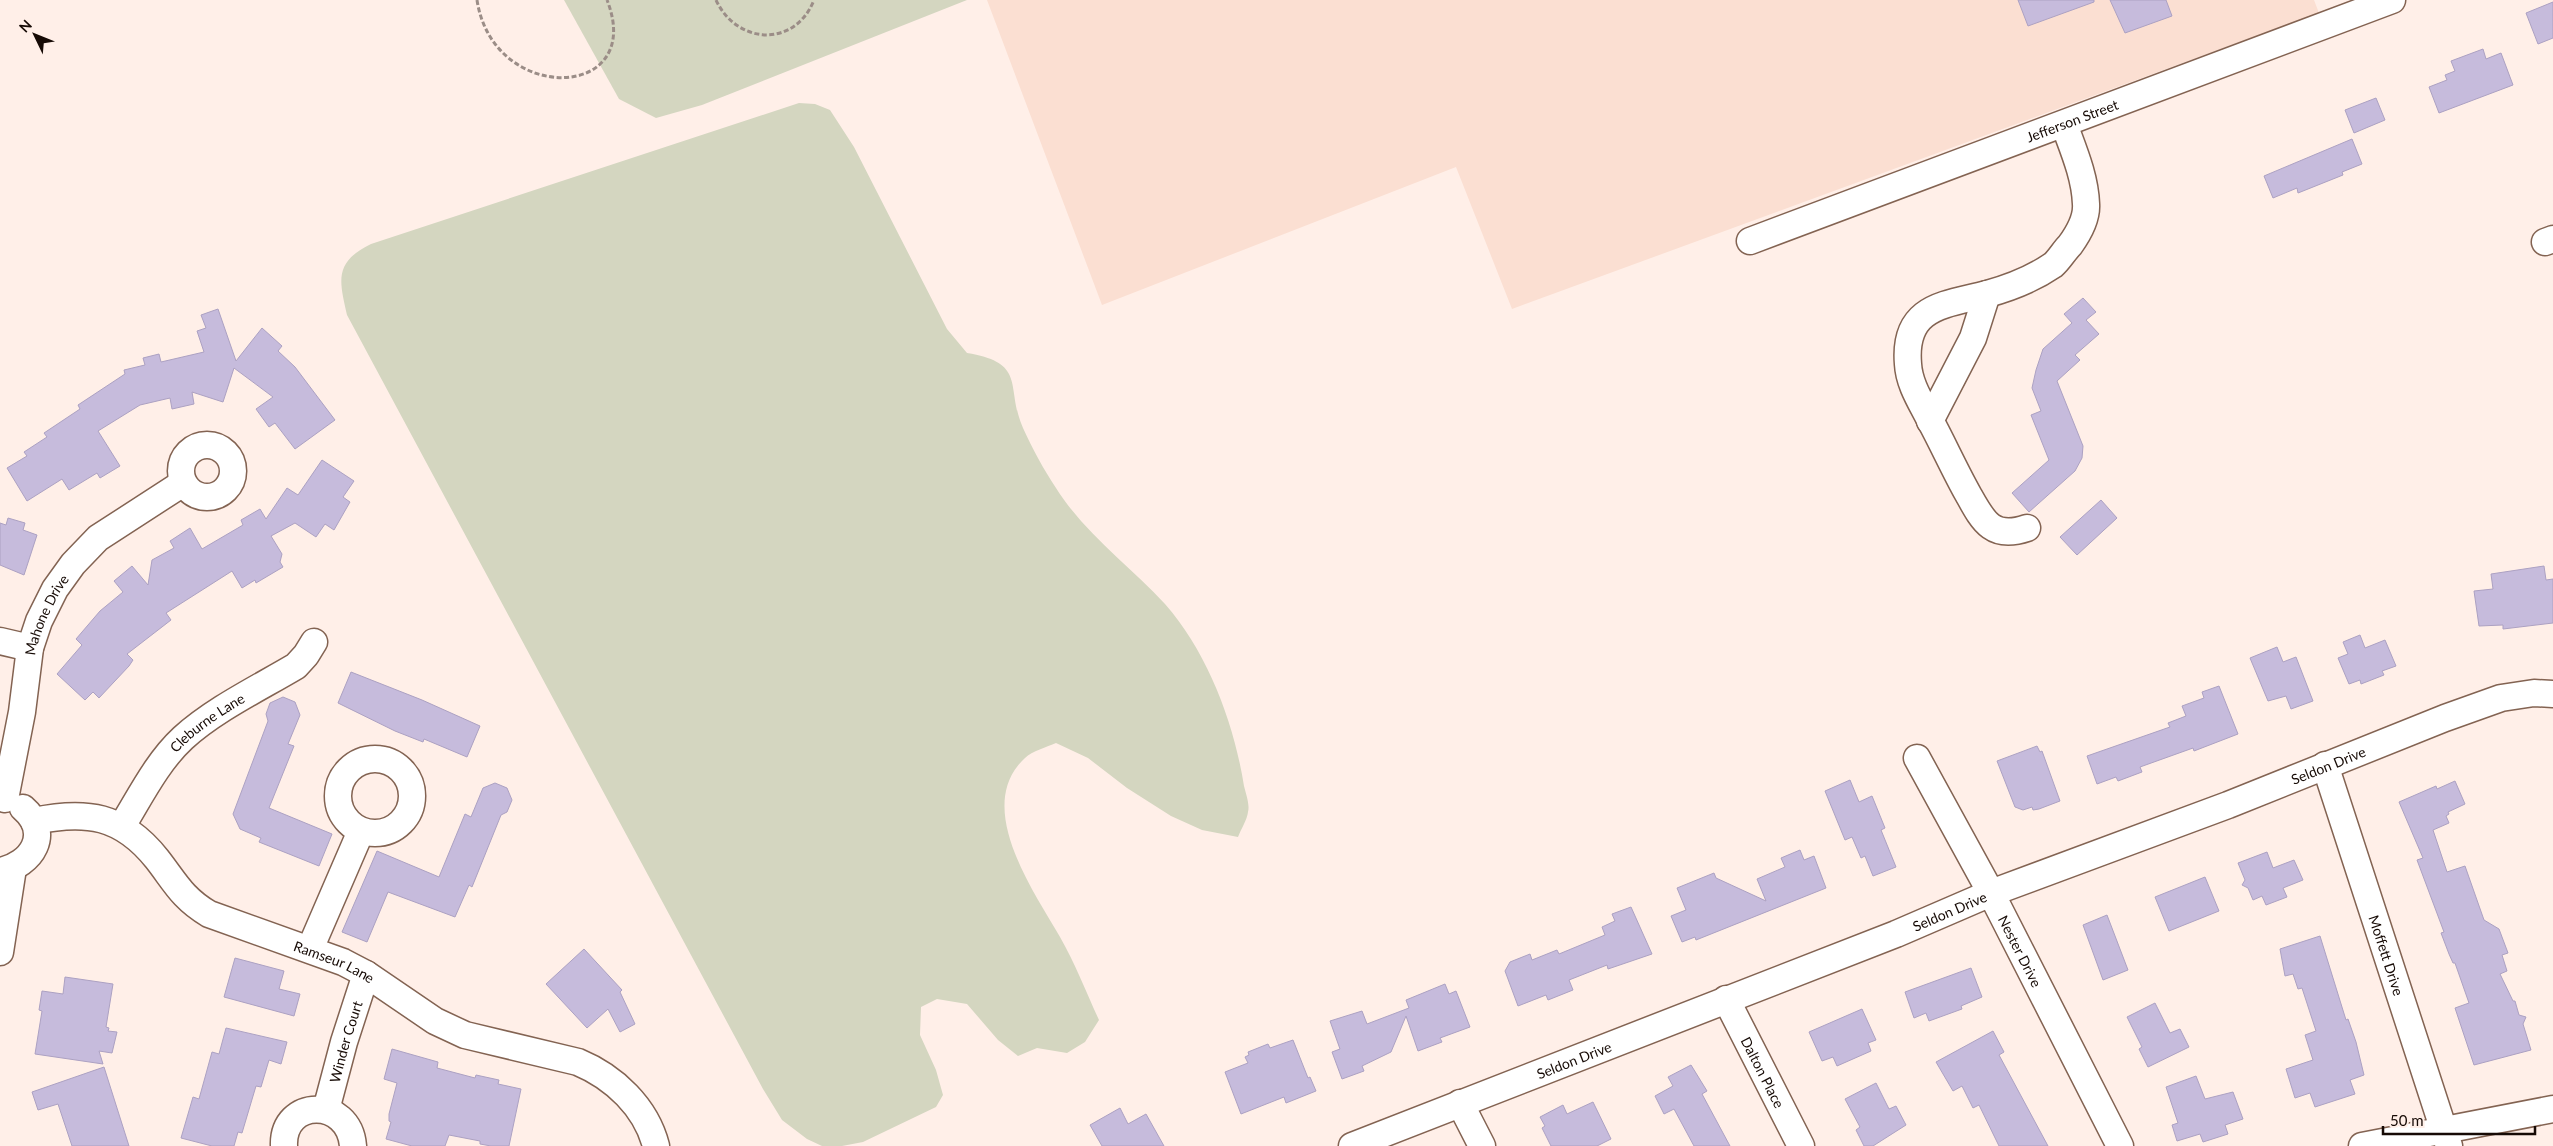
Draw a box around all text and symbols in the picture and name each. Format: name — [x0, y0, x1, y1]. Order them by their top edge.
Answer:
north arrow — [10, 10, 60, 60]
text: N — [15, 16, 35, 36]
street label: Jefferson Street — [2024, 95, 2120, 145]
street label: Mahone Drive — [21, 571, 72, 656]
street label: Cleburne Lane — [166, 689, 247, 755]
street label: Seldon Drive — [2288, 742, 2368, 787]
street label: Seldon Drive — [1910, 888, 1989, 934]
street label: Nester Drive — [1995, 912, 2046, 990]
street label: Moffett Drive — [2366, 913, 2408, 998]
street label: Ramseur Lane — [292, 937, 378, 986]
street label: Winder Court — [325, 999, 365, 1084]
street label: Dalton Place — [1738, 1034, 1788, 1111]
street label: Seldon Drive — [1534, 1037, 1614, 1082]
scale bar — [2383, 1104, 2536, 1136]
text: 50 m — [2390, 1111, 2424, 1129]

